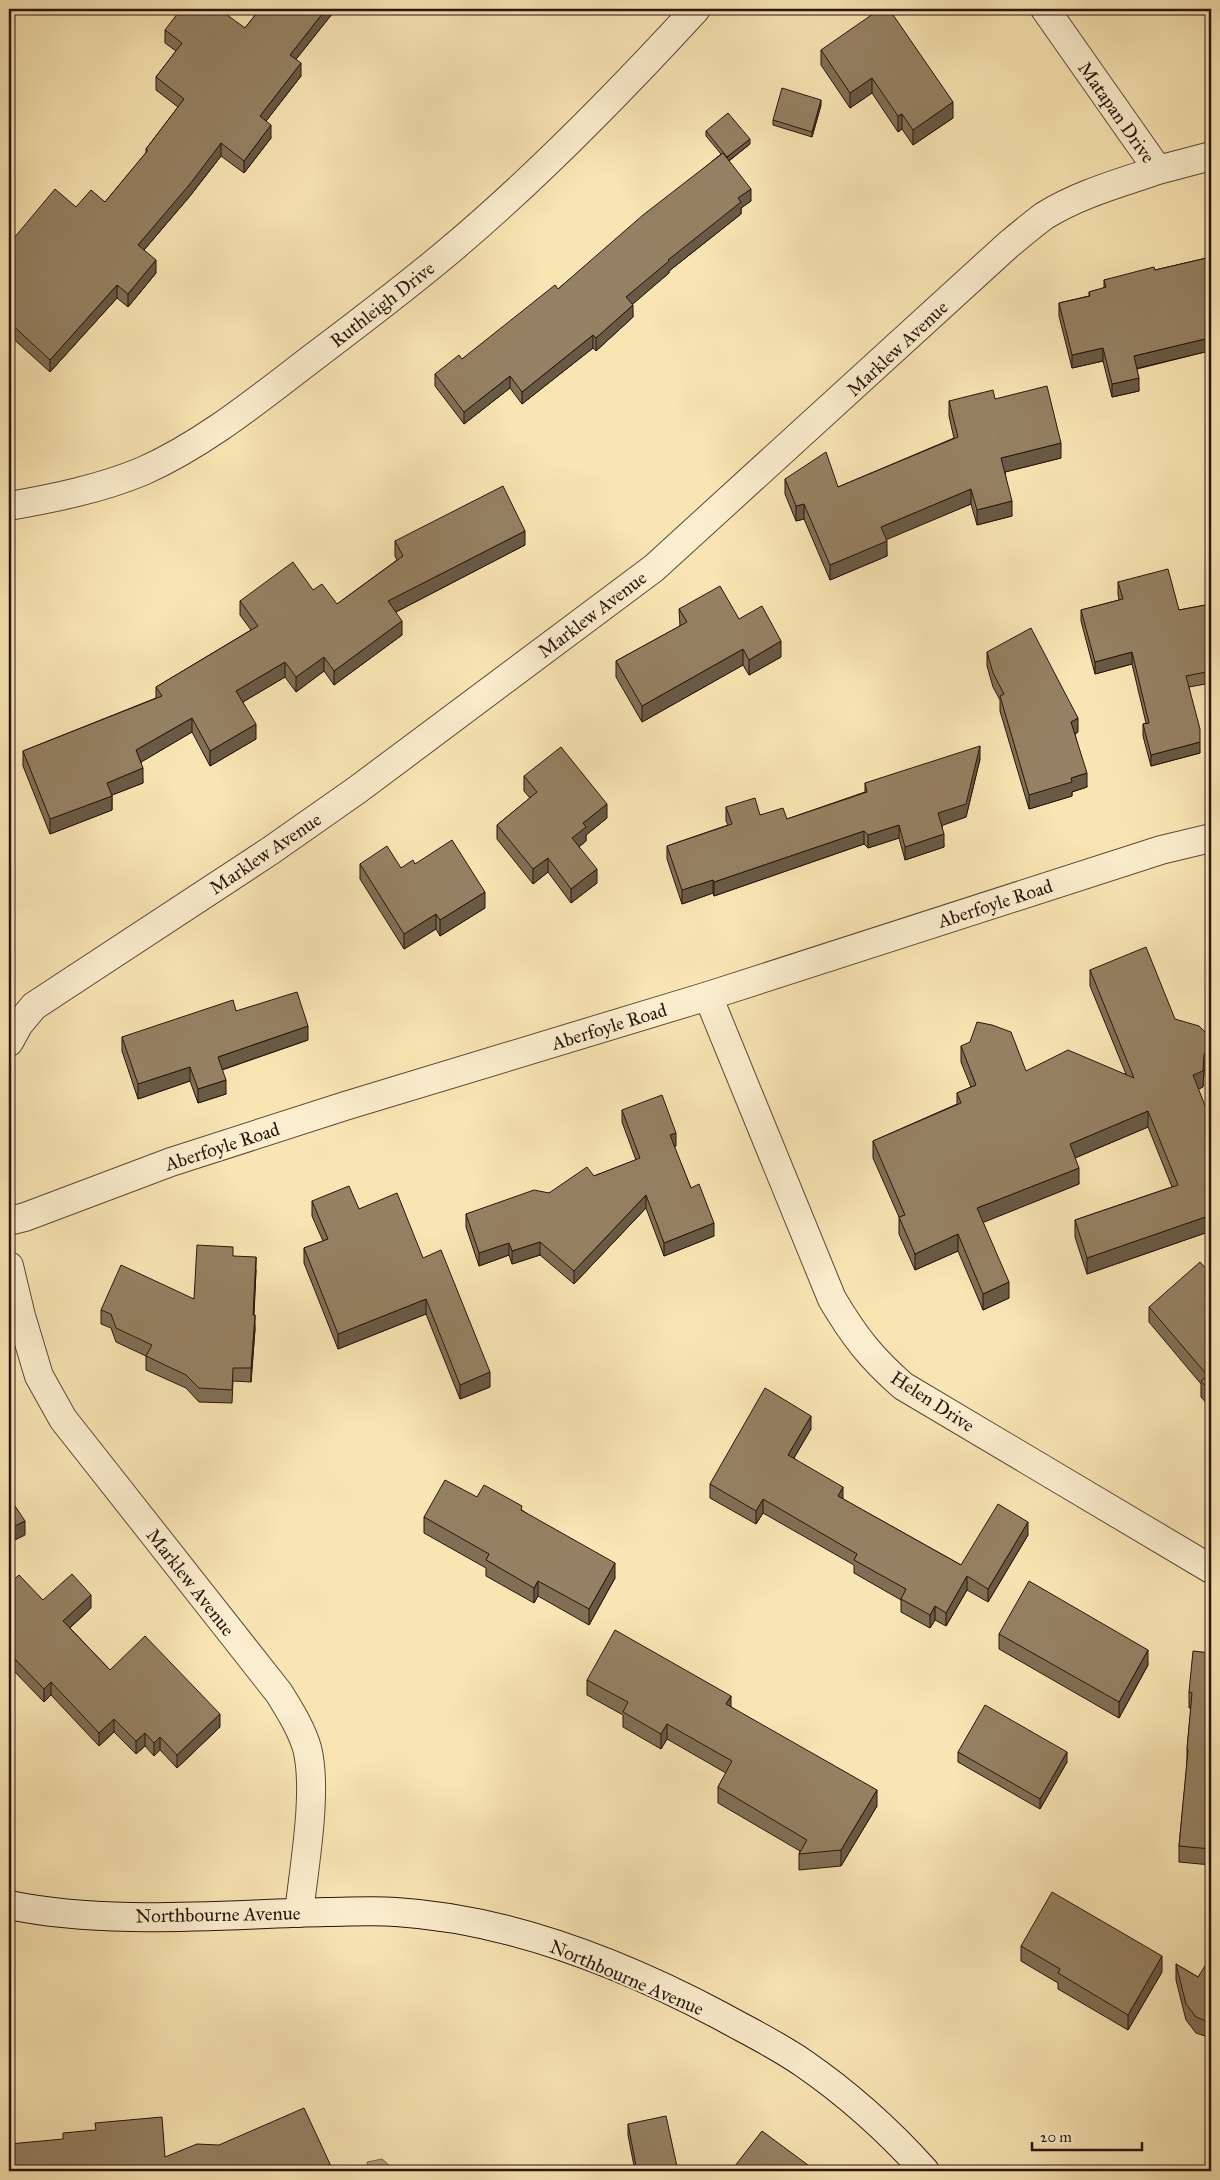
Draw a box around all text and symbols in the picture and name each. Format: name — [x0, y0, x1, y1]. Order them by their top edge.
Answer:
street label: Matapan Drive — [1073, 57, 1160, 167]
street label: Ruthleigh Drive — [325, 256, 440, 353]
street label: Marklew Avenue — [842, 296, 953, 401]
street label: Marklew Avenue — [533, 566, 651, 663]
street label: Marklew Avenue — [205, 807, 326, 899]
street label: Aberfoyle Road — [934, 874, 1056, 933]
street label: Aberfoyle Road — [548, 998, 670, 1055]
street label: Aberfoyle Road — [161, 1117, 283, 1176]
street label: Helen Drive — [886, 1366, 979, 1437]
street label: Marklew Avenue — [142, 1524, 240, 1641]
street label: Northbourne Avenue — [135, 1902, 301, 1927]
street label: Northbourne Avenue — [546, 1935, 707, 2020]
scale bar — [1032, 2120, 1142, 2152]
text: 20 m — [1040, 2128, 1072, 2146]

